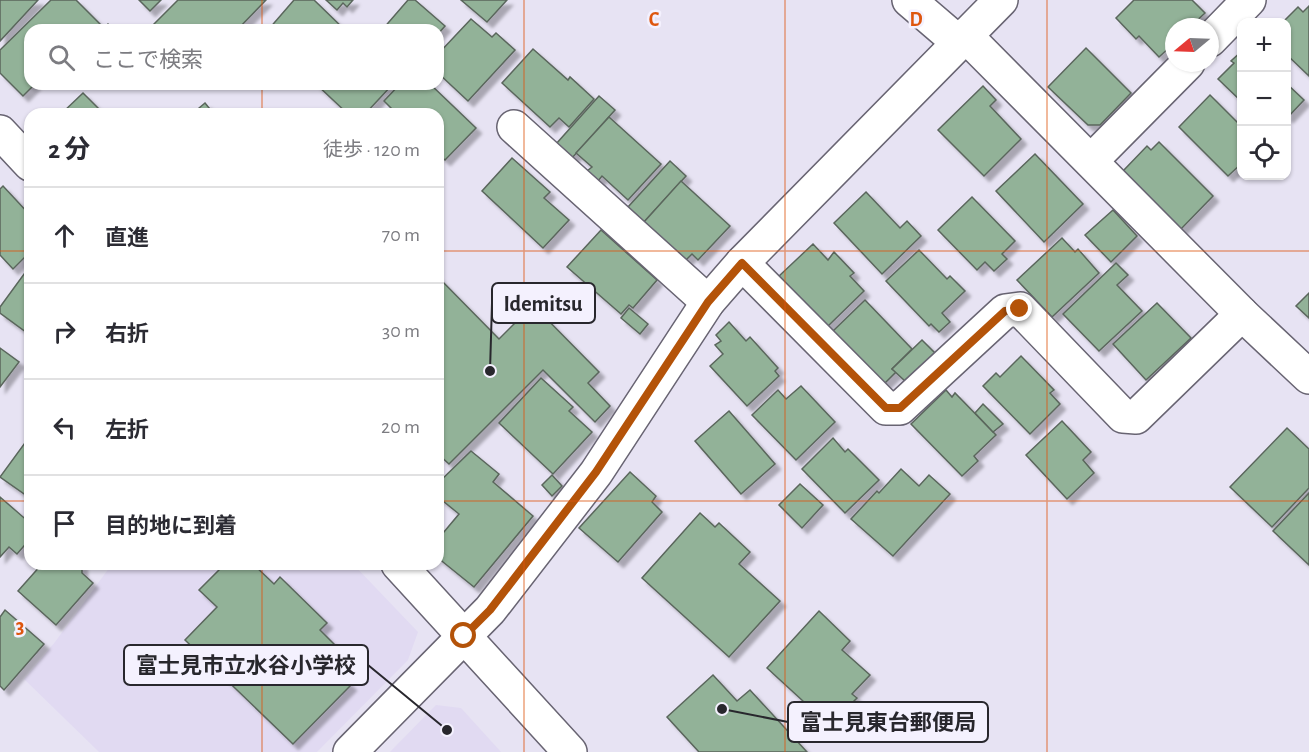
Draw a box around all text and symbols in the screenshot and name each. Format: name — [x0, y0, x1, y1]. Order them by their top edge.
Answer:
text: C — [649, 10, 660, 30]
text: D — [909, 10, 923, 30]
north arrow — [1165, 18, 1219, 72]
map controls — [1237, 18, 1291, 180]
button: + — [1237, 18, 1291, 72]
search box — [24, 24, 444, 90]
icon: search — [45, 41, 78, 74]
text: ここで検索 — [93, 49, 203, 71]
button: − — [1237, 72, 1291, 126]
button: locate — [1237, 126, 1291, 180]
text: 2 分 — [48, 137, 90, 163]
text: 徒歩 · 120 m — [323, 140, 420, 160]
icon: ahead — [48, 219, 81, 252]
text: 70 m — [382, 225, 420, 245]
text: 直進 — [105, 227, 149, 249]
callout: Idemitsu — [492, 283, 595, 323]
text: Idemitsu — [504, 293, 583, 315]
route end — [1006, 295, 1032, 321]
icon: right — [48, 315, 81, 348]
text: 30 m — [382, 321, 420, 341]
text: 右折 — [105, 323, 149, 345]
icon: left — [48, 411, 81, 444]
text: 20 m — [381, 417, 420, 437]
text: 左折 — [105, 419, 149, 441]
icon: arrive — [48, 507, 81, 540]
text: 目的地に到着 — [105, 515, 237, 537]
text: 3 — [16, 617, 24, 637]
route start — [450, 622, 476, 648]
callout: 富士見市立水谷小学校 — [124, 645, 368, 685]
text: 富士見市立水谷小学校 — [136, 654, 356, 677]
callout: 富士見東台郵便局 — [788, 702, 988, 742]
text: 富士見東台郵便局 — [800, 711, 976, 734]

